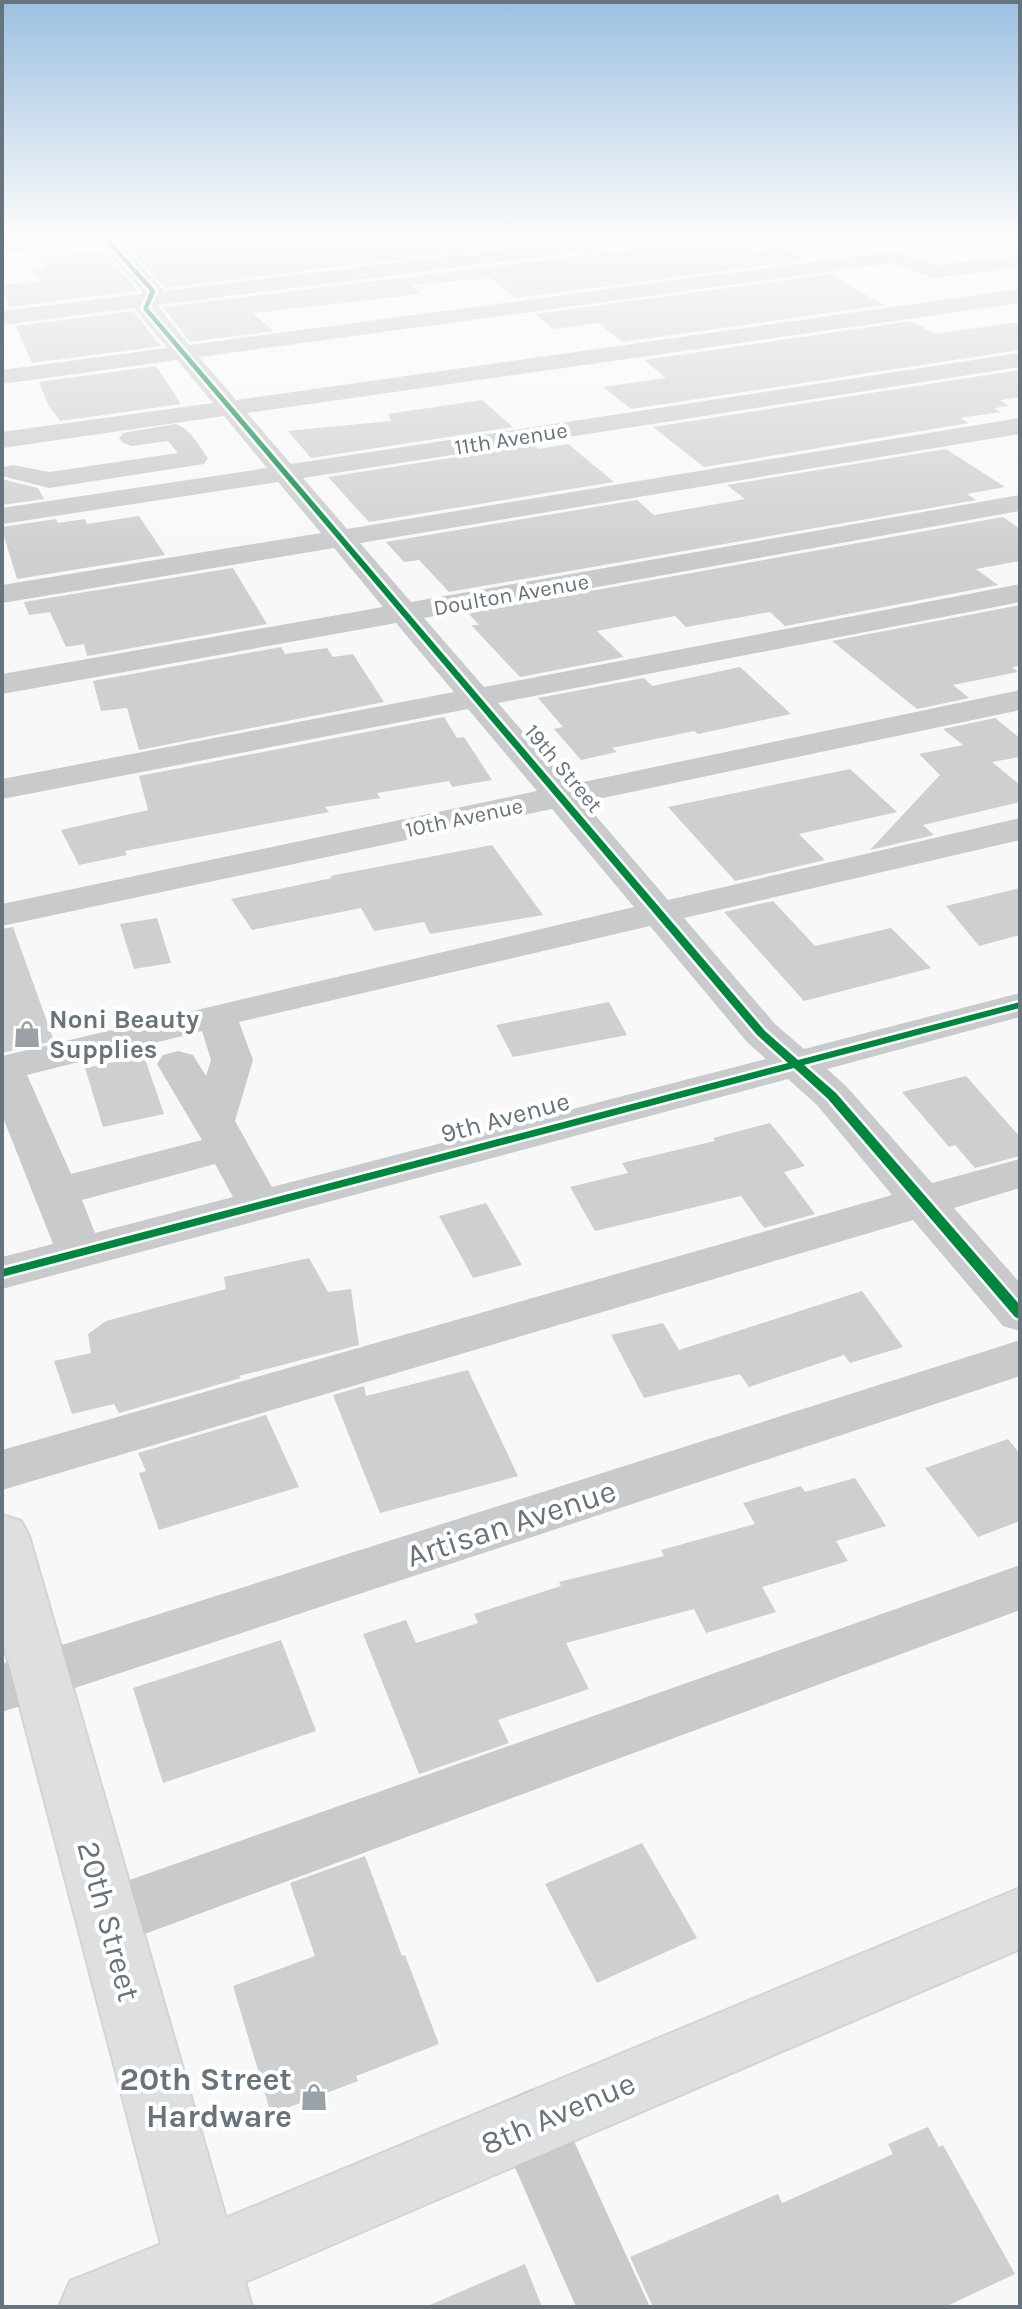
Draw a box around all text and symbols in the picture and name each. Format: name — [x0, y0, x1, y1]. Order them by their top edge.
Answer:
street label: 11th Avenue — [453, 417, 569, 461]
street label: Doulton Avenue — [431, 569, 591, 621]
street label: 19th Street — [519, 719, 608, 818]
street label: 10th Avenue — [403, 793, 525, 843]
place label: Noni Beauty Supplies — [49, 1004, 199, 1065]
shop icon: Noni Beauty Supplies — [12, 1019, 42, 1049]
street label: 9th Avenue — [437, 1085, 573, 1150]
street label: Artisan Avenue — [402, 1472, 621, 1575]
street label: 20th Street — [69, 1837, 148, 2005]
place label: 20th Street Hardware — [120, 2061, 292, 2135]
street label: 8th Avenue — [476, 2064, 641, 2163]
shop icon: 20th Street Hardware — [299, 2082, 329, 2112]

